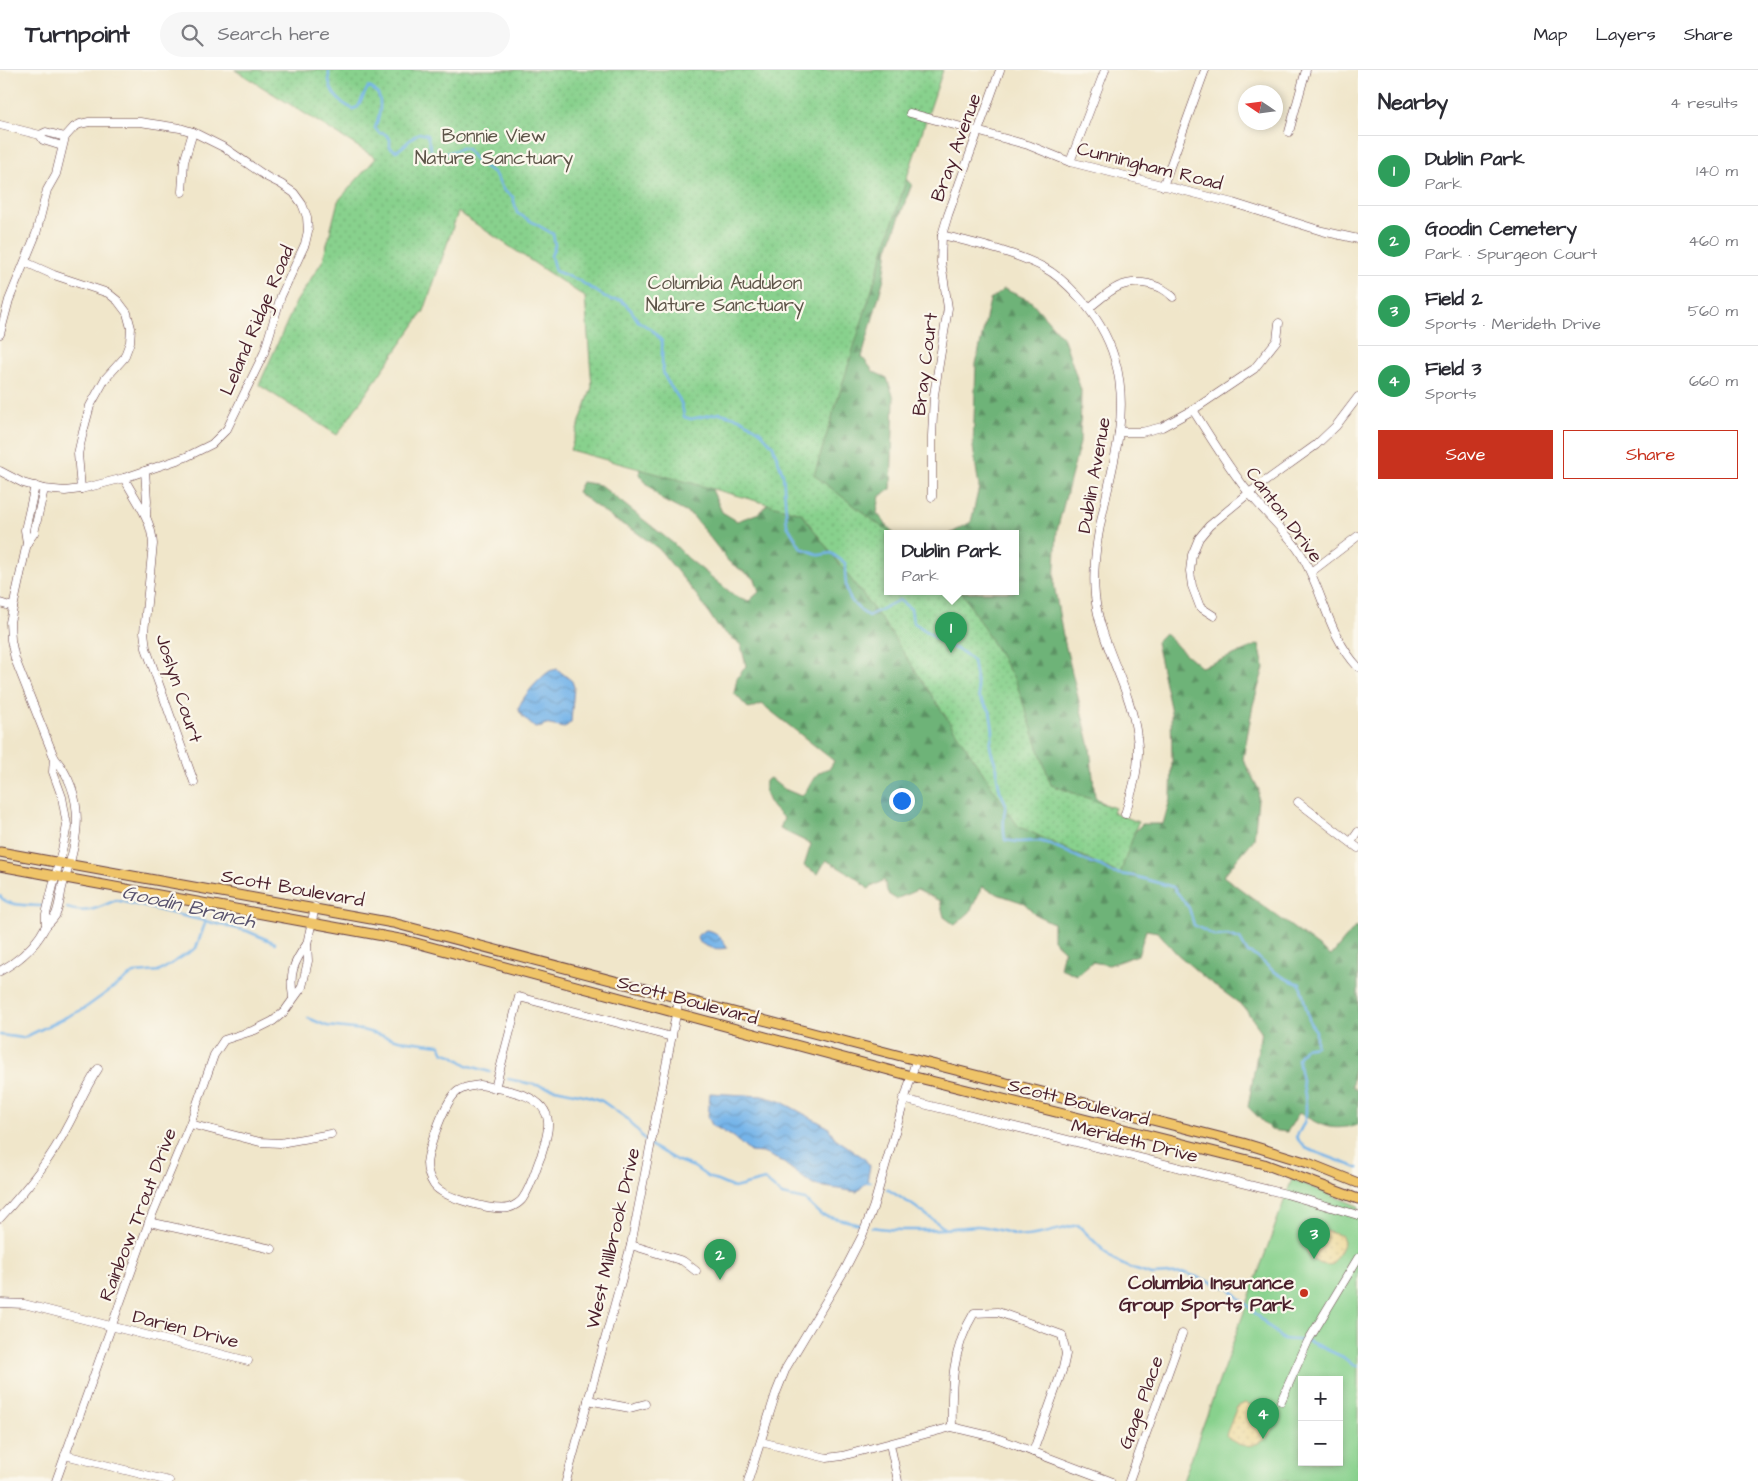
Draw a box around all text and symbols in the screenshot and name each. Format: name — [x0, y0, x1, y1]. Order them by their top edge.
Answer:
search box — [160, 12, 510, 57]
text: Turnpoint — [25, 18, 130, 52]
icon: search — [178, 21, 206, 49]
text: Search here — [218, 21, 330, 48]
text: Map — [1533, 22, 1567, 47]
text: Layers — [1595, 22, 1656, 47]
text: Share — [1684, 22, 1733, 47]
north arrow — [1238, 85, 1283, 130]
text: Nearby — [1378, 88, 1448, 117]
street label: Bray Avenue — [924, 90, 989, 206]
text: 4 results — [1670, 92, 1738, 114]
park label: Bonnie View Nature Sanctuary — [415, 123, 574, 173]
street label: Cunningham Road — [1074, 135, 1226, 199]
text: Dublin Park — [1425, 146, 1525, 173]
text: 1 — [1393, 160, 1395, 182]
text: 140 m — [1696, 160, 1738, 182]
text: Park — [1425, 173, 1462, 195]
text: Goodin Cemetery — [1425, 216, 1577, 243]
text: 2 — [1389, 230, 1399, 252]
text: 460 m — [1688, 230, 1738, 252]
street label: Leland Ridge Road — [214, 241, 302, 400]
text: Park · Spurgeon Court — [1425, 243, 1597, 265]
park label: Columbia Audubon Nature Sanctuary — [646, 270, 805, 320]
text: Field 2 — [1425, 286, 1483, 313]
text: 3 — [1390, 300, 1398, 322]
text: 560 m — [1688, 300, 1738, 322]
street label: Bray Court — [906, 311, 946, 417]
text: Sports · Merideth Drive — [1425, 313, 1601, 335]
text: Field 3 — [1425, 356, 1481, 383]
text: 4 — [1389, 370, 1399, 392]
text: 660 m — [1689, 370, 1738, 392]
text: Sports — [1425, 383, 1477, 405]
street label: Dublin Avenue — [1071, 415, 1118, 535]
button: Save — [1378, 430, 1553, 479]
button: Share — [1563, 430, 1738, 479]
street label: Canton Drive — [1239, 461, 1329, 569]
popup — [884, 530, 1019, 595]
text: Dublin Park — [902, 538, 1001, 565]
text: Park — [902, 565, 939, 587]
pin: 1 — [935, 612, 967, 653]
street label: Joslyn Court — [147, 631, 209, 747]
your location — [889, 788, 915, 814]
street label: Scott Boulevard — [219, 863, 367, 914]
water label: Goodin Branch — [120, 878, 259, 936]
street label: Scott Boulevard — [614, 969, 761, 1032]
street label: Scott Boulevard — [1005, 1072, 1152, 1133]
street label: Merideth Drive — [1068, 1113, 1201, 1170]
street label: Rainbow Trout Drive — [93, 1124, 184, 1305]
street label: West Millbrook Drive — [579, 1145, 647, 1332]
pin: 3 — [1298, 1218, 1330, 1259]
pin: 2 — [704, 1239, 736, 1280]
place label: Columbia Insurance Group Sports Park — [1119, 1270, 1295, 1319]
marker: Columbia Insurance Group Sports Park — [1298, 1287, 1310, 1299]
street label: Darien Drive — [130, 1303, 242, 1356]
street label: Gage Place — [1112, 1352, 1172, 1453]
map controls — [1298, 1376, 1343, 1466]
button: + — [1298, 1376, 1343, 1421]
pin: 4 — [1247, 1398, 1279, 1439]
button: − — [1298, 1421, 1343, 1466]

